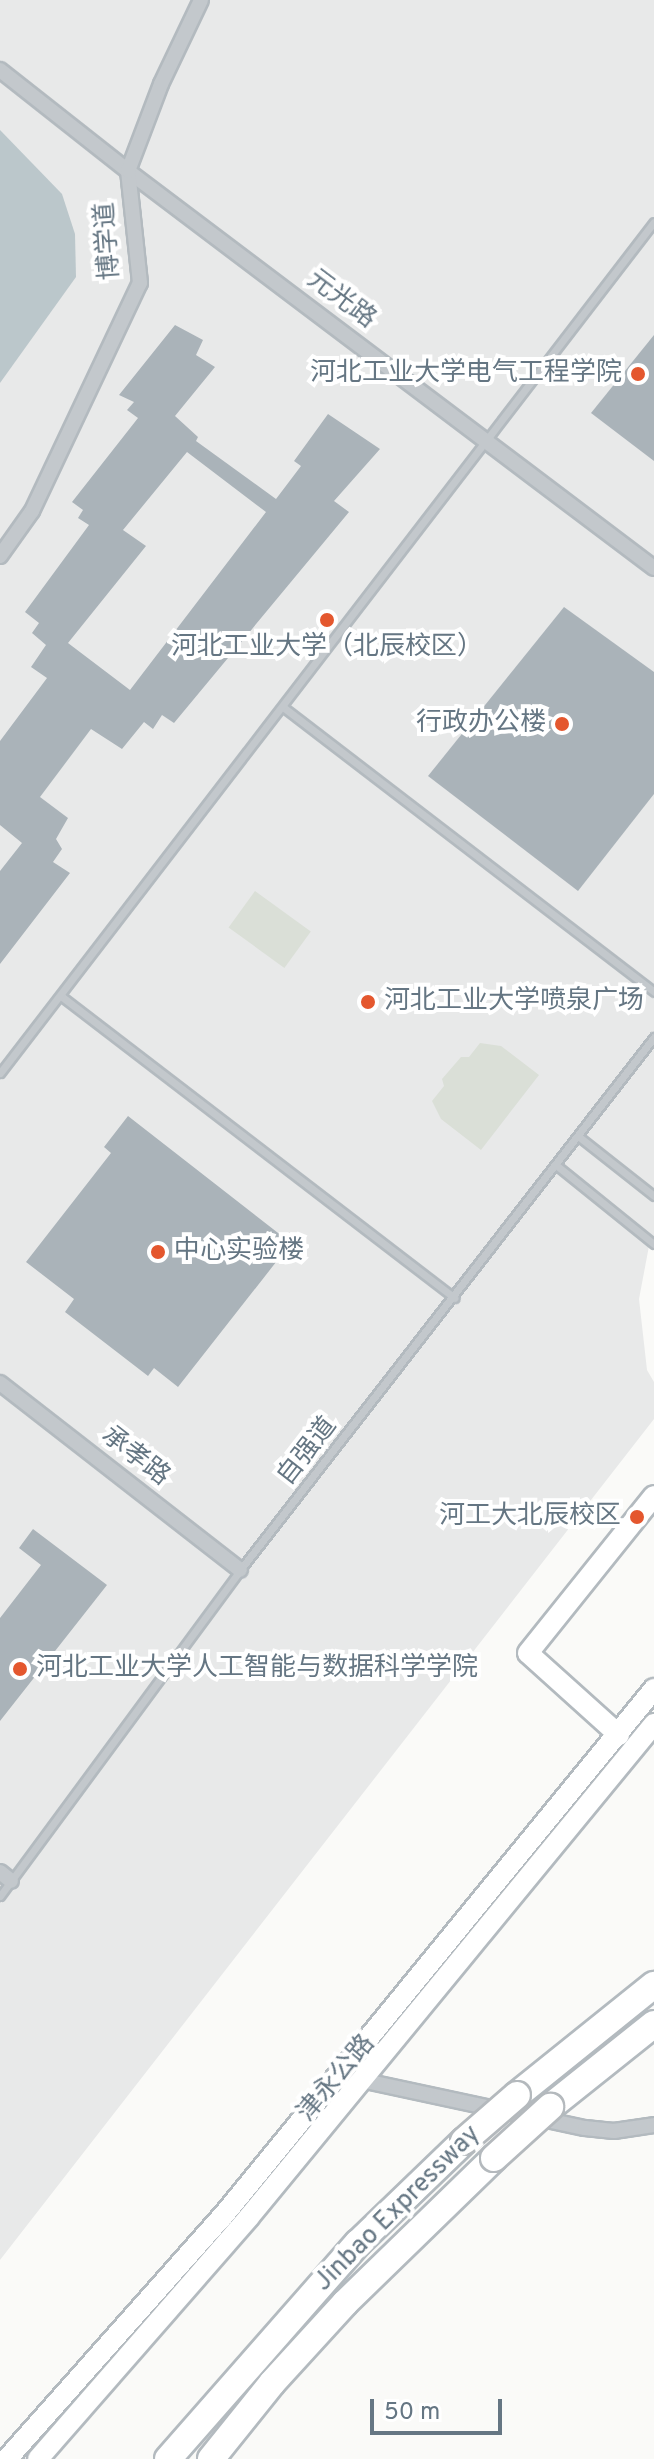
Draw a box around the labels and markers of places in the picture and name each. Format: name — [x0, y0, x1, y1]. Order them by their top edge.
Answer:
place label: 河北工业大学电气工程学院 — [310, 358, 622, 390]
marker: 河北工业大学电气工程学院 — [629, 365, 647, 383]
marker: 河北工业大学（北辰校区） — [318, 611, 336, 629]
place label: 河北工业大学（北辰校区） — [171, 632, 483, 664]
place label: 行政办公楼 — [416, 708, 546, 740]
marker: 行政办公楼 — [553, 715, 571, 733]
place label: 河北工业大学喷泉广场 — [384, 986, 644, 1018]
marker: 河北工业大学喷泉广场 — [359, 993, 377, 1011]
place label: 中心实验楼 — [174, 1236, 304, 1268]
marker: 中心实验楼 — [149, 1243, 167, 1261]
place label: 河工大北辰校区 — [439, 1501, 621, 1533]
marker: 河工大北辰校区 — [628, 1508, 646, 1526]
place label: 河北工业大学人工智能与数据科学学院 — [36, 1653, 478, 1685]
marker: 河北工业大学人工智能与数据科学学院 — [11, 1660, 29, 1678]

